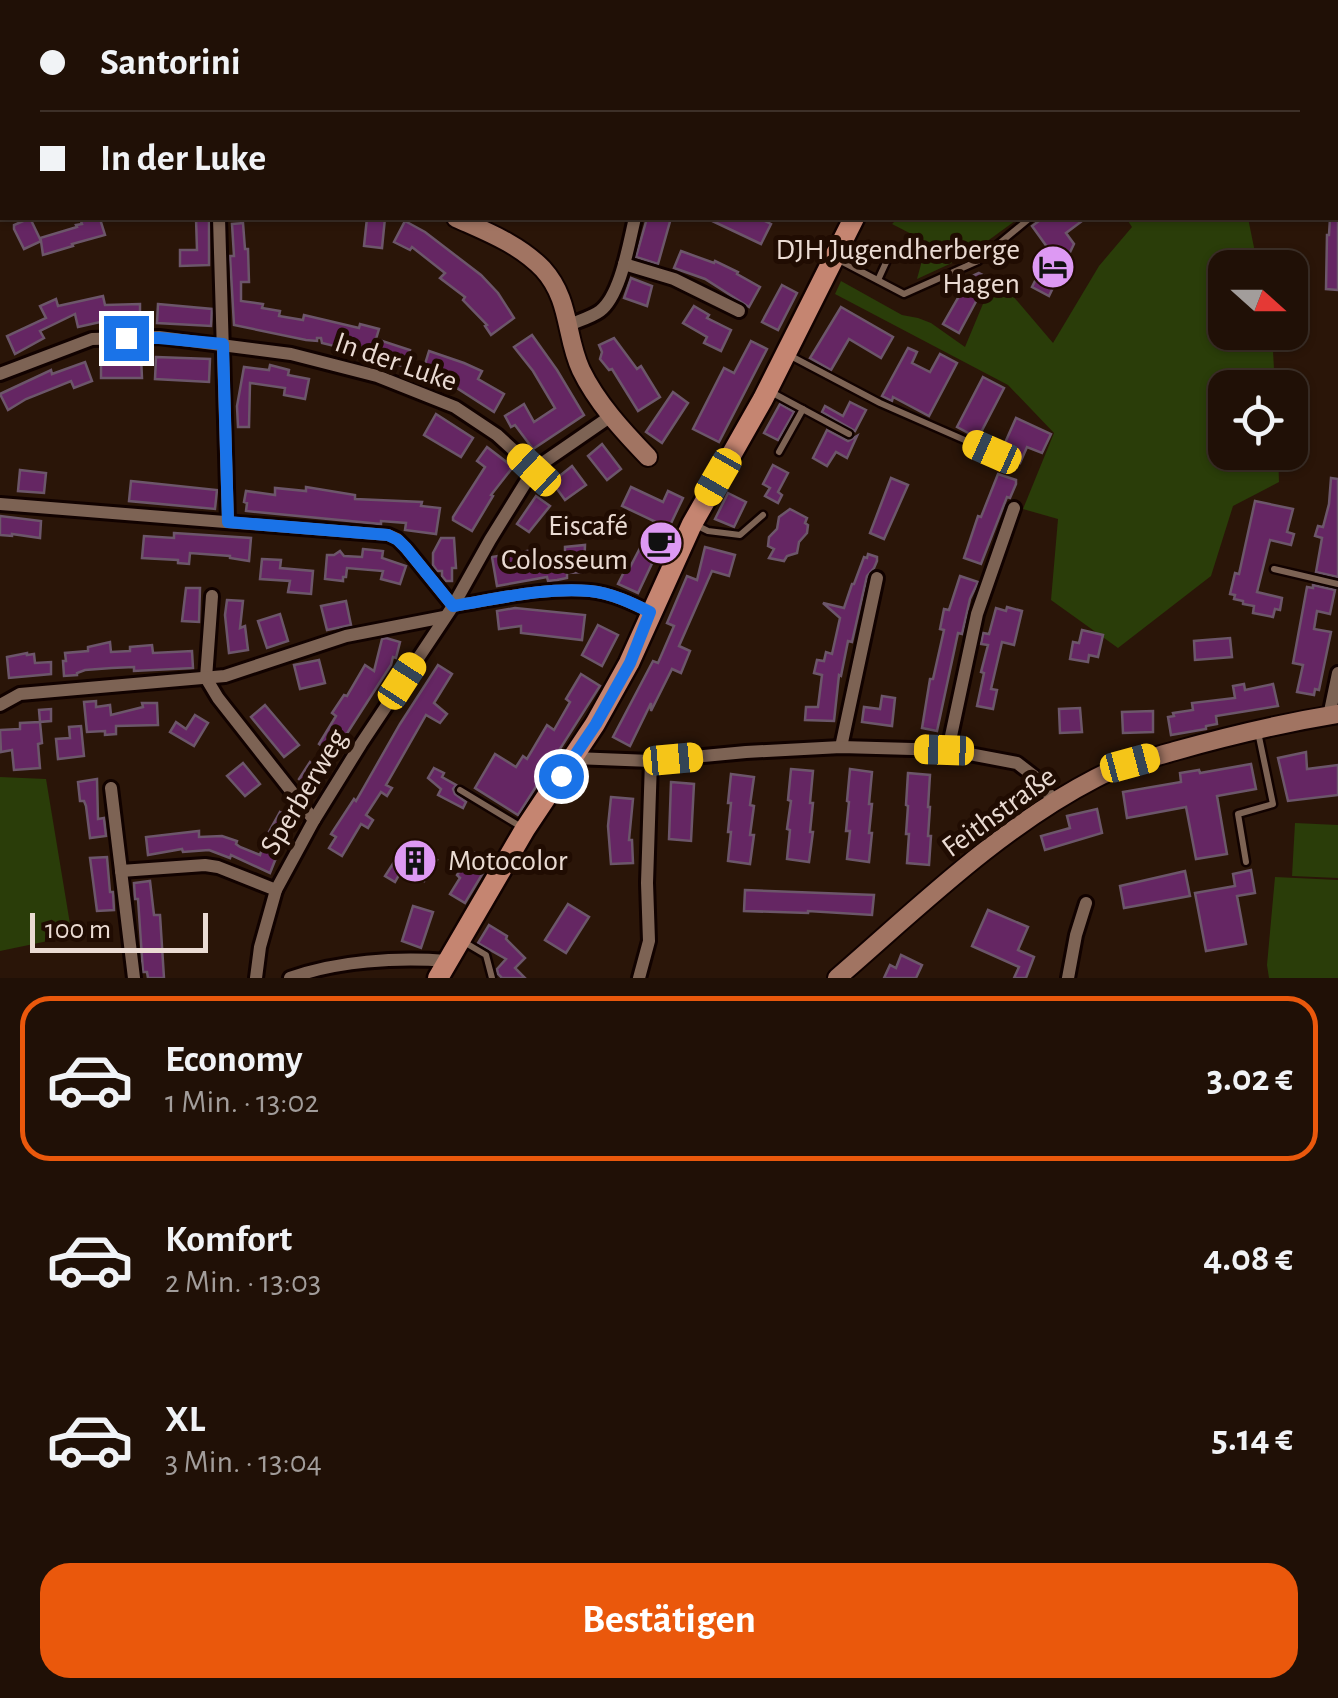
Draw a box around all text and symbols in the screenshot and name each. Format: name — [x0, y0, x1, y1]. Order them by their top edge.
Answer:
text: Santorini — [100, 44, 241, 82]
text: In der Luke — [100, 140, 266, 178]
place label: DJH Jugendherberge Hagen — [776, 235, 1020, 299]
hotel icon: DJH Jugendherberge Hagen — [1030, 244, 1076, 290]
north arrow — [1208, 250, 1308, 350]
map controls — [1208, 250, 1308, 470]
route end — [104, 316, 149, 361]
street label: In der Luke — [331, 327, 461, 397]
button: locate — [1208, 370, 1308, 470]
car — [958, 426, 1026, 478]
car — [502, 439, 566, 501]
car — [690, 444, 746, 510]
place label: Eiscafé Colosseum — [501, 511, 628, 575]
cafe icon: Eiscafé Colosseum — [638, 520, 684, 566]
car — [373, 648, 431, 714]
street label: Sperberweg — [255, 724, 353, 860]
car — [913, 734, 975, 766]
car — [642, 741, 704, 777]
car — [1097, 741, 1163, 785]
route start — [539, 754, 584, 799]
street label: Feithstraße — [937, 761, 1061, 863]
building icon: Motocolor — [392, 838, 438, 884]
place label: Motocolor — [448, 846, 568, 876]
scale bar — [30, 908, 208, 953]
text: 100 m — [45, 916, 111, 944]
icon: car — [45, 1034, 135, 1124]
text: Economy — [165, 1041, 303, 1079]
text: 3.02 € — [1207, 1060, 1293, 1098]
text: 1 Min. · 13:02 — [165, 1086, 319, 1118]
icon: car — [45, 1214, 135, 1304]
text: Komfort — [165, 1221, 292, 1259]
text: 4.08 € — [1203, 1240, 1293, 1278]
text: 2 Min. · 13:03 — [165, 1266, 321, 1298]
icon: car — [45, 1394, 135, 1484]
text: XL — [165, 1401, 205, 1439]
text: 5.14 € — [1212, 1420, 1293, 1458]
text: 3 Min. · 13:04 — [165, 1446, 322, 1478]
button: Bestätigen — [40, 1563, 1298, 1678]

